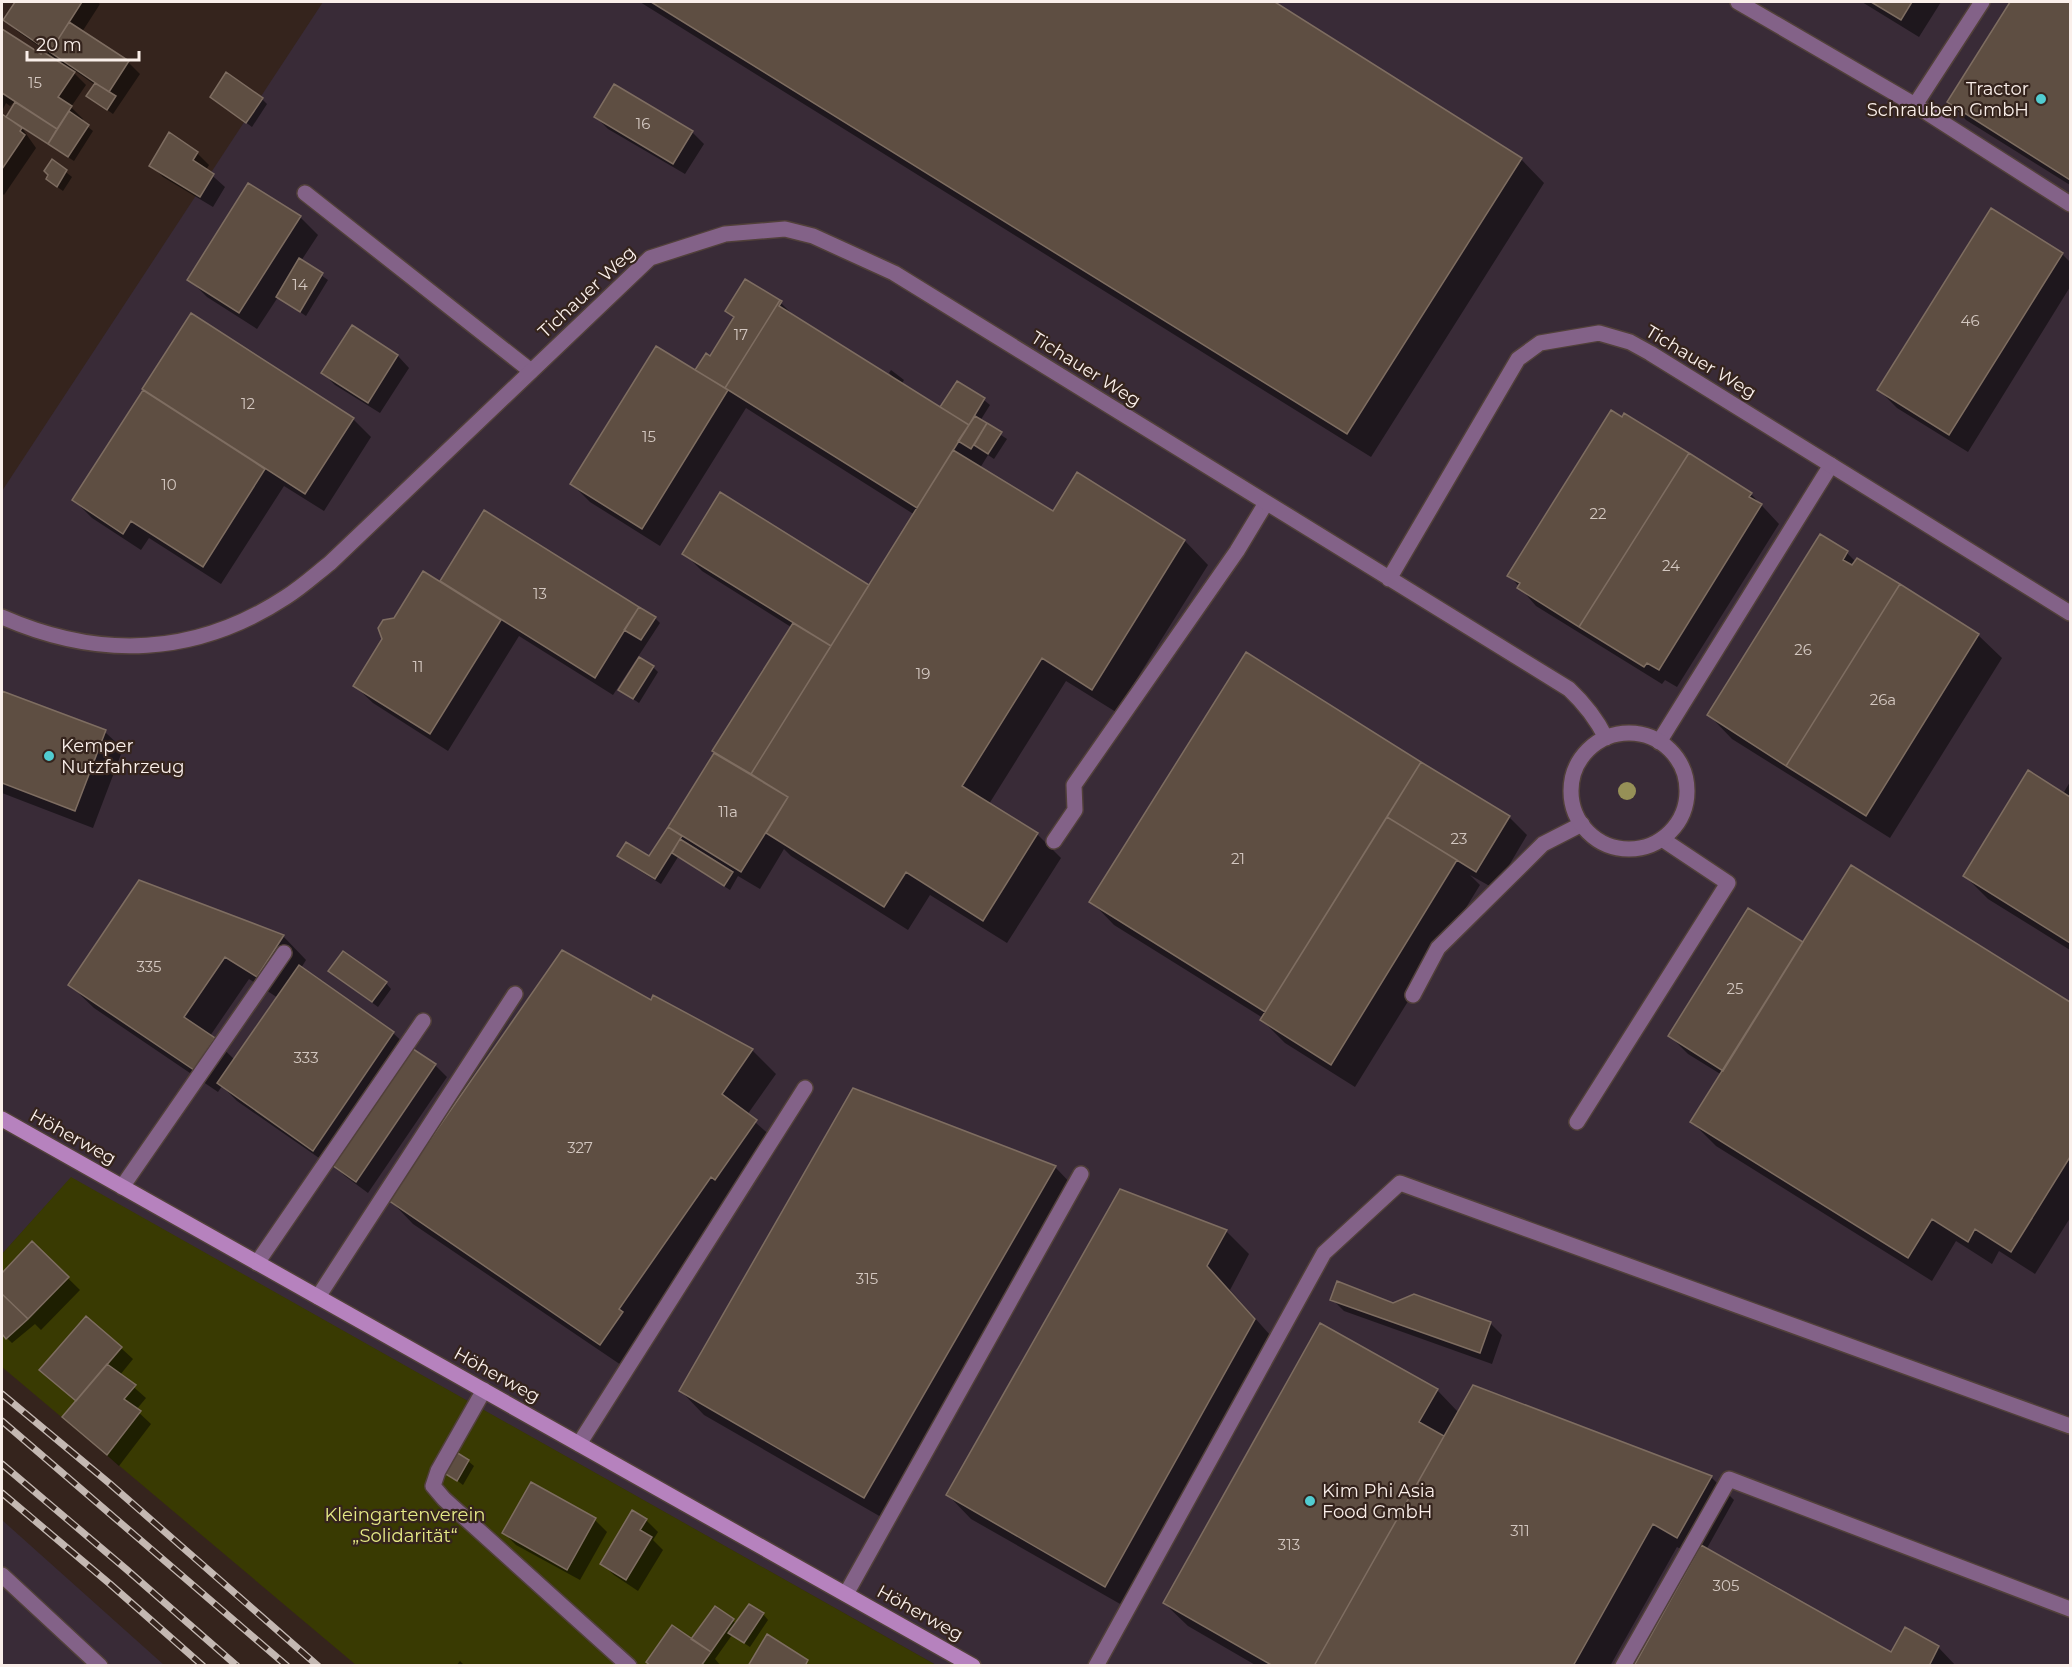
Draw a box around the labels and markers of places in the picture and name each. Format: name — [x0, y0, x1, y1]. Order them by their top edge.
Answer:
place label: Tractor Schrauben GmbH — [1867, 78, 2029, 121]
marker: Tractor Schrauben GmbH — [2034, 92, 2048, 106]
place label: Kemper Nutzfahrzeug — [61, 735, 185, 778]
marker: Kemper Nutzfahrzeug — [42, 749, 56, 763]
place label: Kim Phi Asia Food GmbH — [1322, 1480, 1435, 1523]
marker: Kim Phi Asia Food GmbH — [1303, 1494, 1317, 1508]

